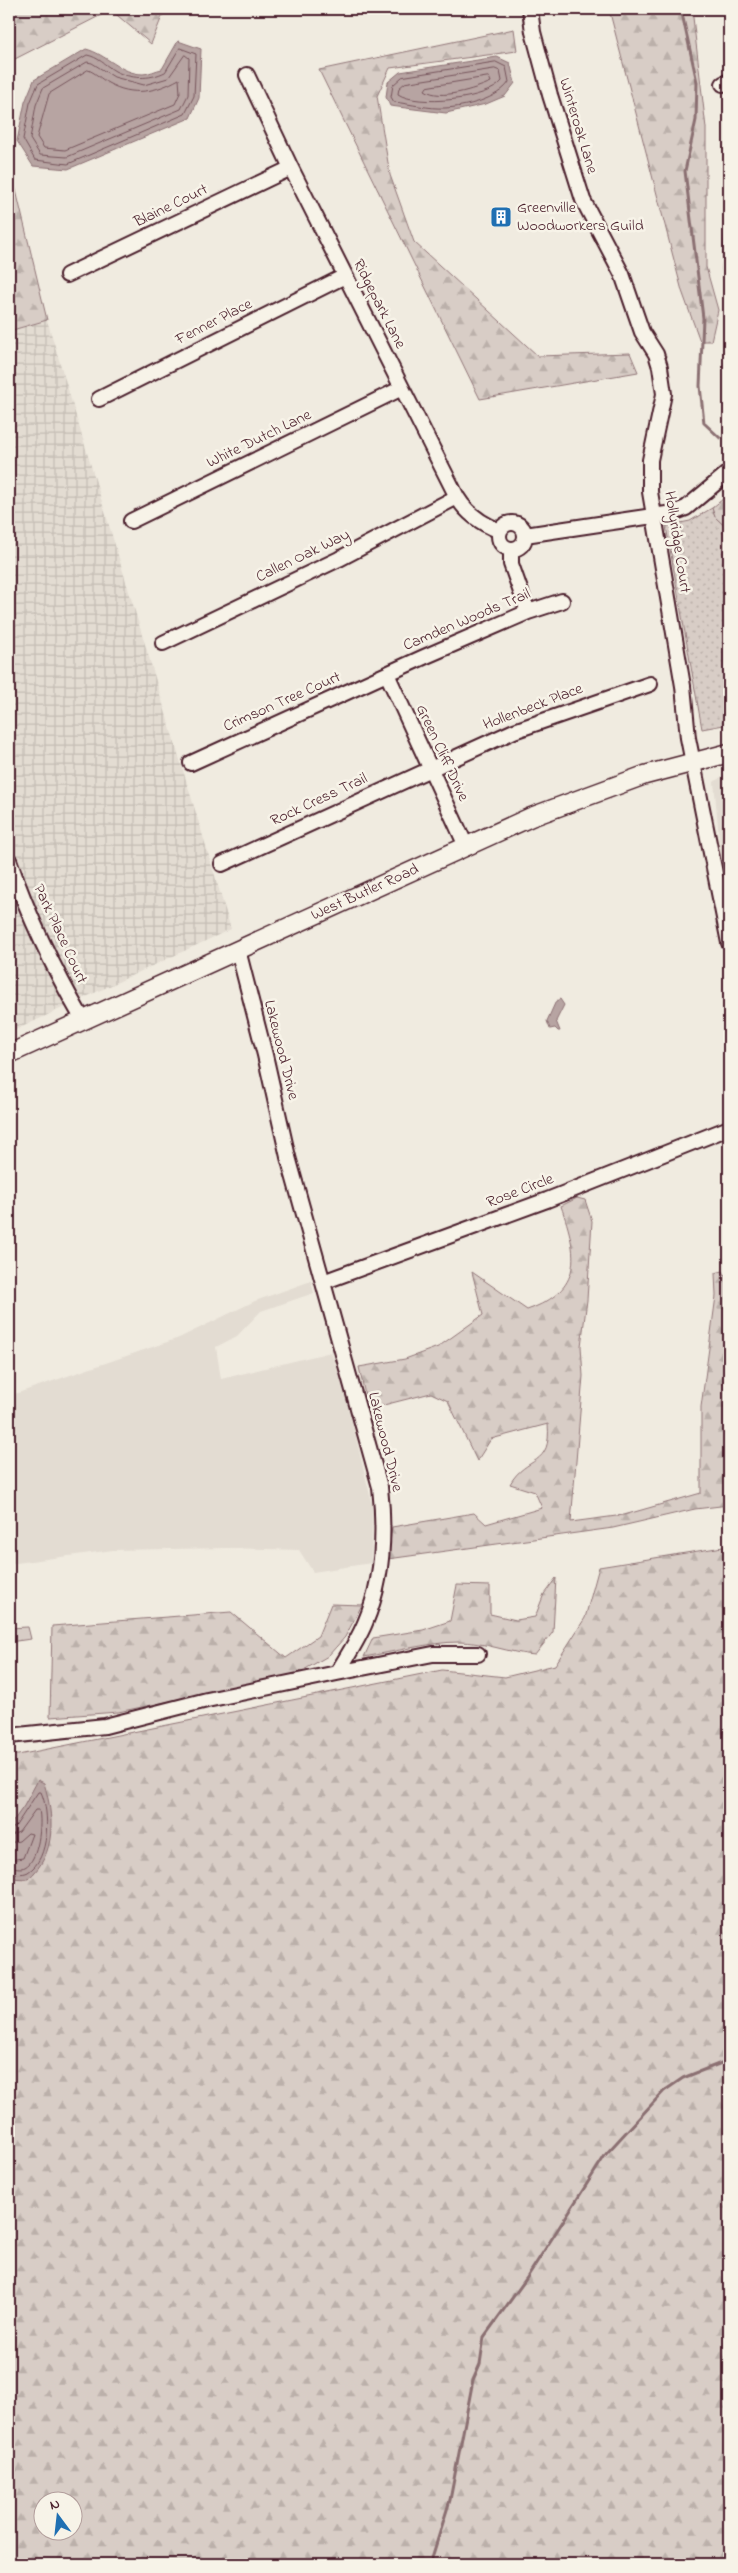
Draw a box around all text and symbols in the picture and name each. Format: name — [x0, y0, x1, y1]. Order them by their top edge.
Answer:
street label: Winteroak Lane — [552, 75, 604, 178]
street label: Blaine Court — [129, 177, 213, 235]
place label: Greenville Woodworkers Guild — [517, 196, 644, 238]
building icon: Greenville Woodworkers Guild — [489, 205, 513, 229]
street label: Ridgepark Lane — [346, 255, 412, 354]
street label: Fenner Place — [171, 292, 257, 352]
street label: White Dutch Lane — [203, 403, 316, 475]
street label: Hollyridge Court — [657, 489, 697, 595]
street label: Callen Oak Way — [252, 523, 354, 589]
street label: Camden Woods Trail — [400, 582, 535, 658]
street label: Crimson Tree Court — [219, 665, 345, 739]
street label: Hollenbeck Place — [480, 677, 587, 737]
street label: Green Cliff Drive — [409, 701, 475, 806]
street label: Rock Cress Trail — [266, 767, 372, 833]
street label: West Butler Road — [307, 857, 423, 927]
street label: Park Place Court — [26, 880, 94, 988]
street label: Lakewood Drive — [257, 998, 305, 1103]
street label: Rose Circle — [483, 1167, 558, 1215]
street label: Lakewood Drive — [361, 1390, 409, 1495]
north arrow — [32, 2490, 82, 2540]
text: N — [48, 2494, 62, 2516]

